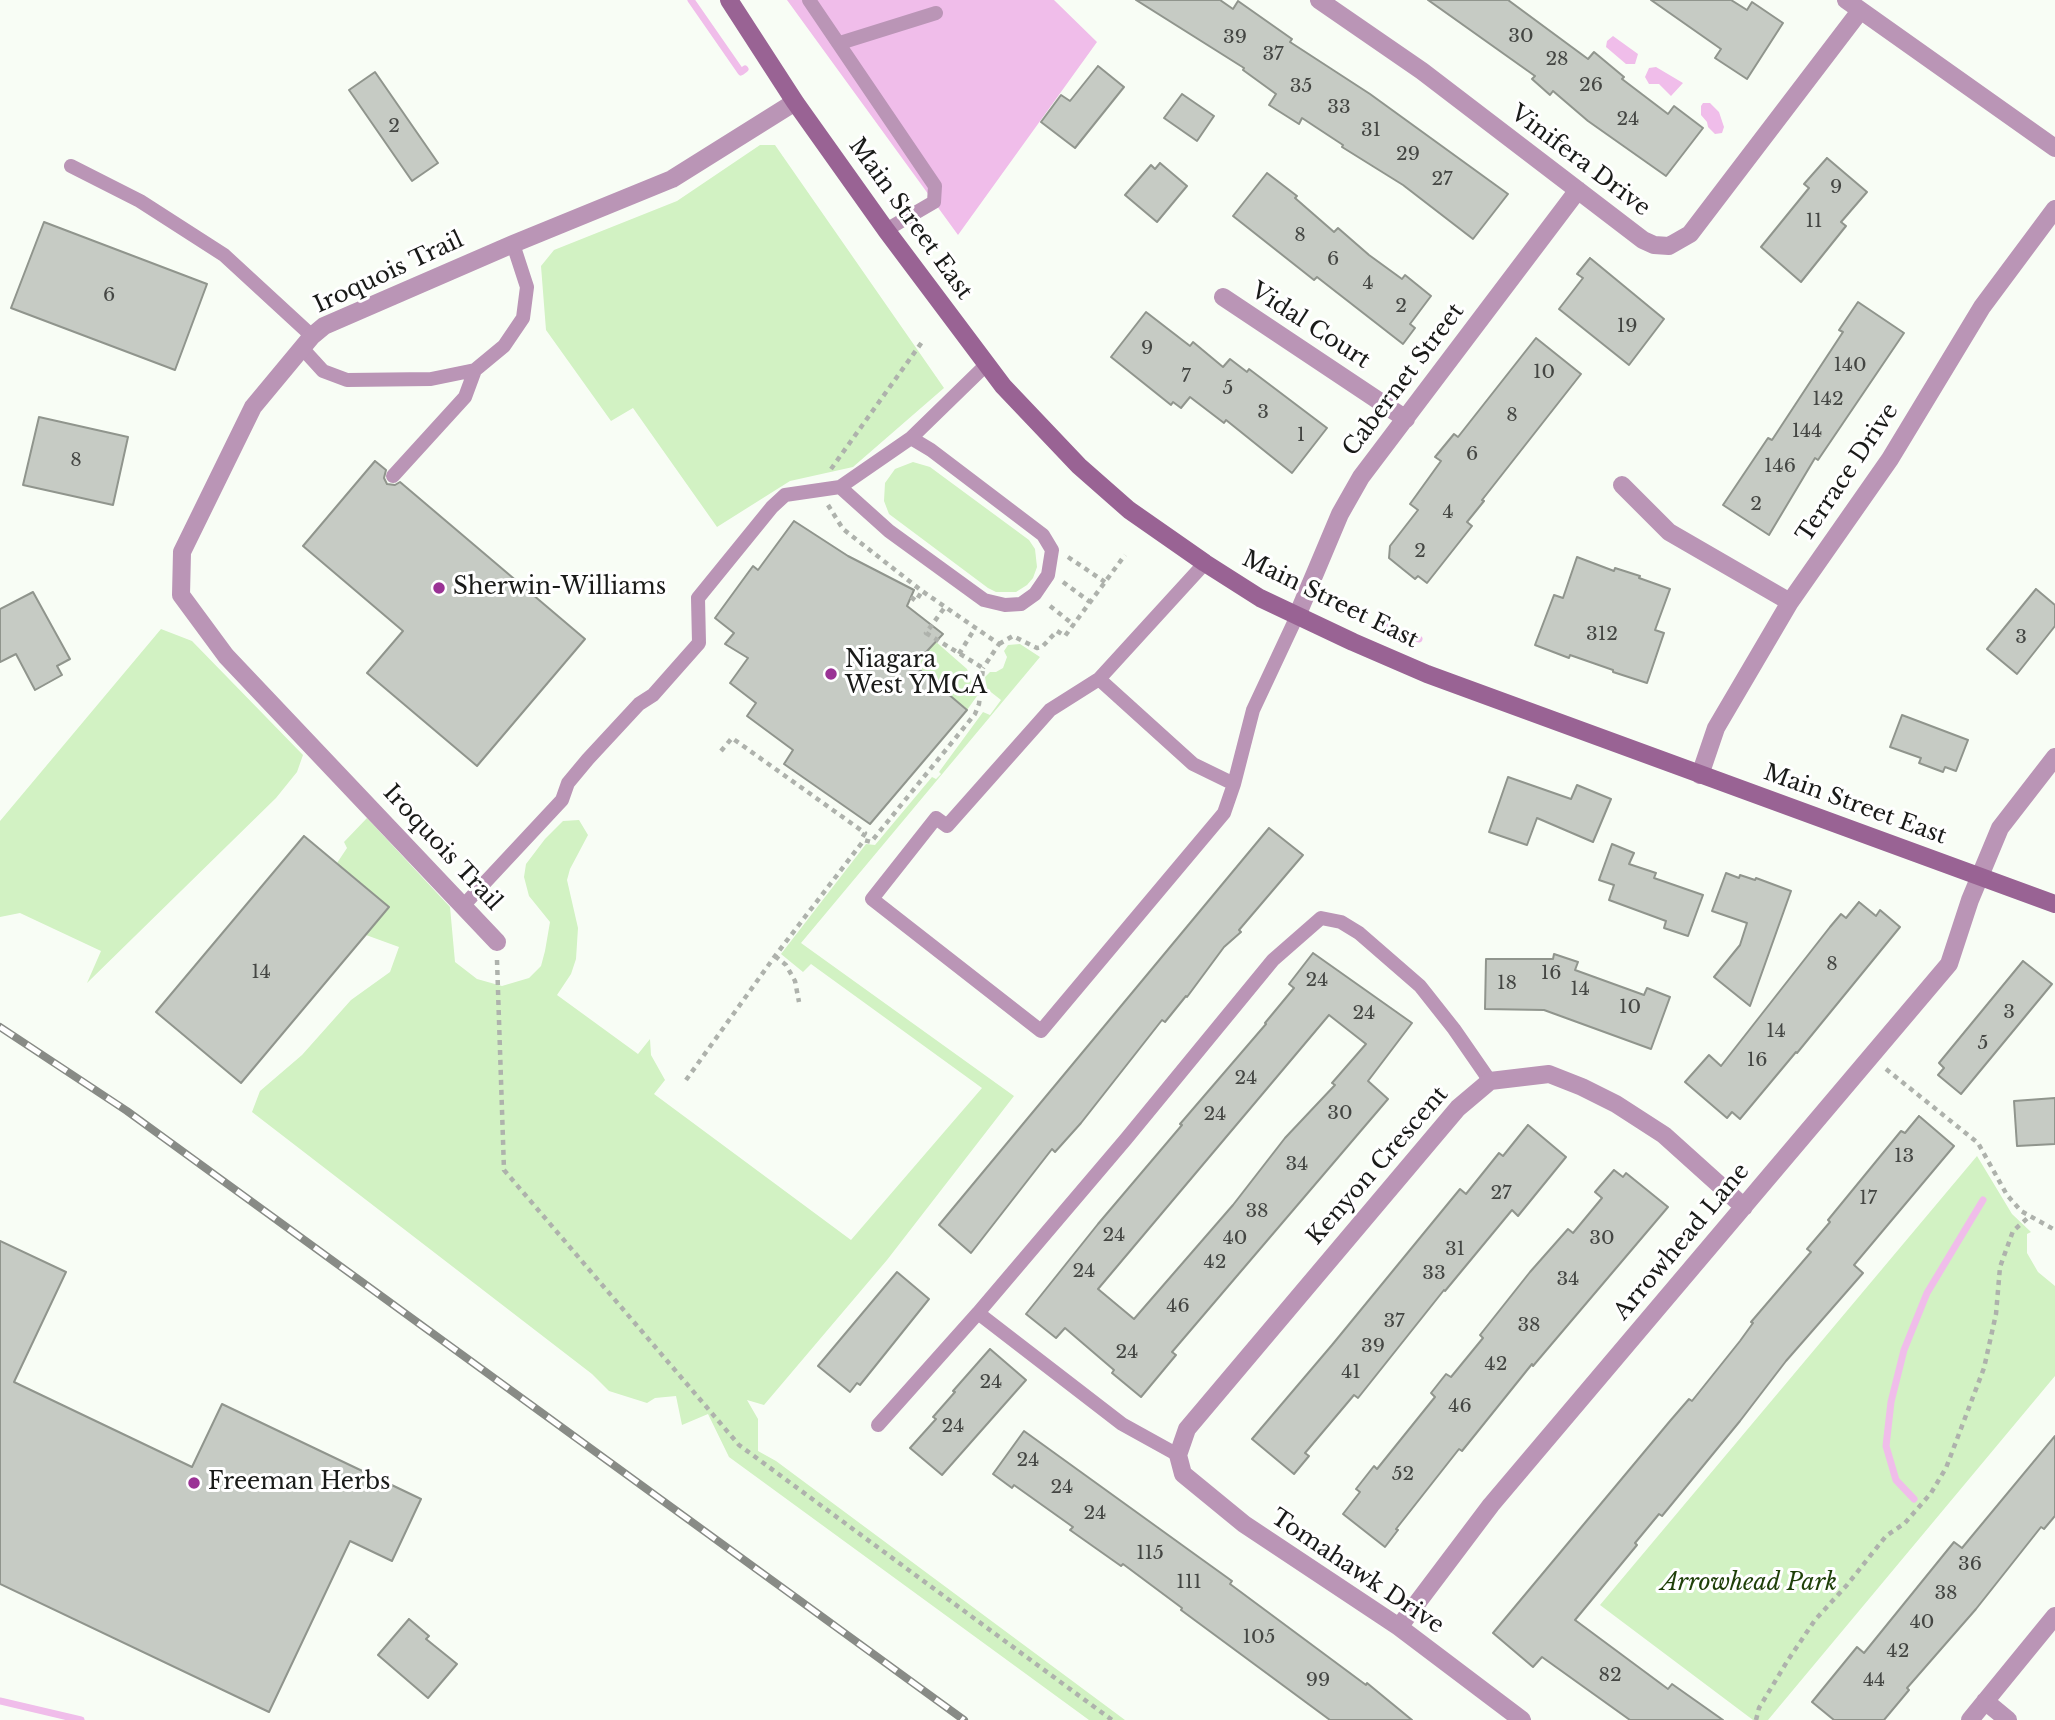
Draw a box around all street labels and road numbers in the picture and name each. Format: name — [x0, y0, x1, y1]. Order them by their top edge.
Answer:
street label: Vinifera Drive — [1505, 99, 1655, 223]
street label: Main Street East — [842, 133, 978, 305]
street label: Iroquois Trail — [310, 226, 468, 320]
street label: Vidal Court — [1245, 277, 1375, 375]
street label: Cabernet Street — [1338, 298, 1470, 462]
street label: Terrace Drive — [1791, 398, 1905, 548]
street label: Main Street East — [1237, 545, 1423, 655]
street label: Main Street East — [1760, 759, 1950, 851]
street label: Iroquois Trail — [377, 780, 507, 916]
street label: Kenyon Crescent — [1302, 1081, 1454, 1251]
street label: Arrowhead Lane — [1608, 1158, 1756, 1326]
street label: Tomahawk Drive — [1265, 1504, 1449, 1640]

